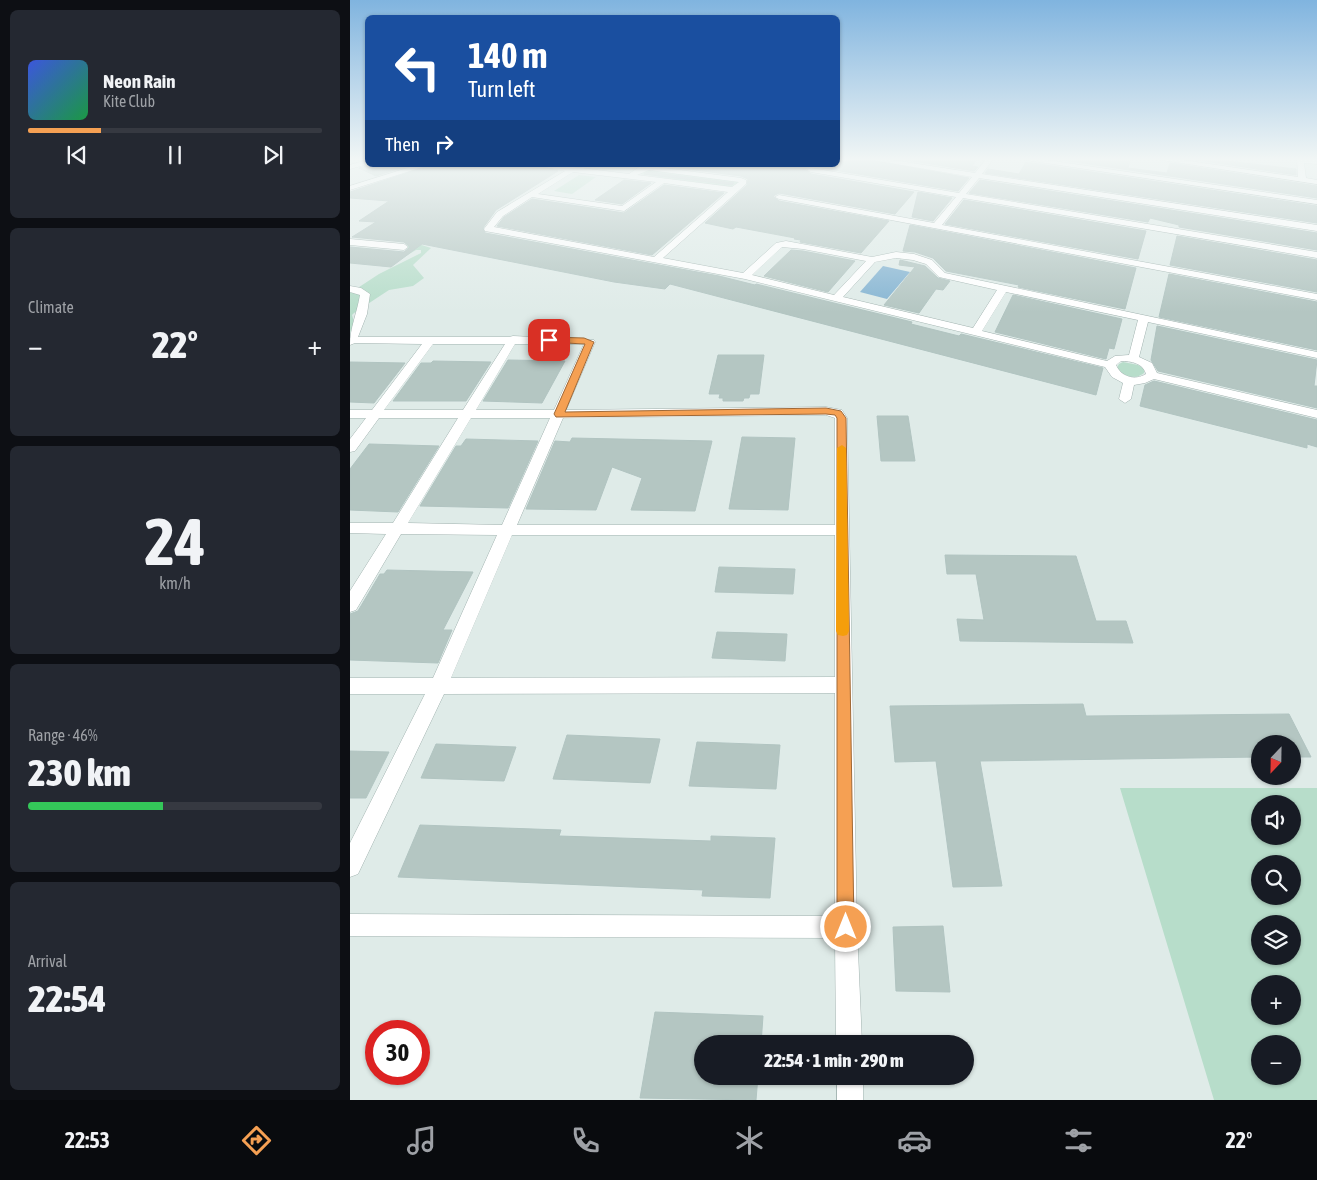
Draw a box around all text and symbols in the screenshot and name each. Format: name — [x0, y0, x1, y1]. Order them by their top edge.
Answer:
icon: left — [385, 35, 450, 100]
text: 140 m — [468, 35, 547, 75]
text: Neon Rain — [103, 70, 175, 92]
text: Turn left — [468, 76, 535, 102]
text: Kite Club — [103, 92, 155, 110]
icon: right — [430, 130, 458, 158]
text: Then — [385, 133, 420, 155]
icon: previous — [63, 141, 91, 169]
icon: pause — [161, 141, 189, 169]
icon: next — [259, 141, 287, 169]
text: Climate — [28, 298, 74, 316]
pin — [528, 319, 570, 361]
text: 22° — [152, 323, 198, 366]
icon: arrive — [535, 326, 563, 354]
text: − — [28, 329, 43, 361]
text: + — [307, 329, 322, 361]
text: 24 — [144, 504, 206, 579]
text: km/h — [159, 574, 191, 592]
text: Range · 46% — [28, 726, 98, 744]
north arrow — [1251, 735, 1301, 785]
map controls — [1251, 735, 1301, 1085]
text: 230 km — [28, 751, 131, 794]
button: sound — [1251, 795, 1301, 845]
button: search — [1251, 855, 1301, 905]
position arrow — [819, 900, 871, 952]
button: layers — [1251, 915, 1301, 965]
text: Arrival — [28, 952, 67, 970]
button: + — [1251, 975, 1301, 1025]
text: 22:54 — [28, 977, 106, 1020]
speed limit sign: 30 — [365, 1020, 430, 1085]
button: − — [1251, 1035, 1301, 1085]
text: 22:54 · 1 min · 290 m — [764, 1049, 904, 1071]
icon: directions — [239, 1123, 274, 1158]
icon: music — [404, 1123, 439, 1158]
icon: phone — [568, 1123, 603, 1158]
icon: climate — [732, 1123, 767, 1158]
icon: car — [897, 1123, 932, 1158]
icon: filters — [1061, 1123, 1096, 1158]
text: 22:53 — [65, 1127, 110, 1153]
text: 22° — [1225, 1127, 1252, 1153]

